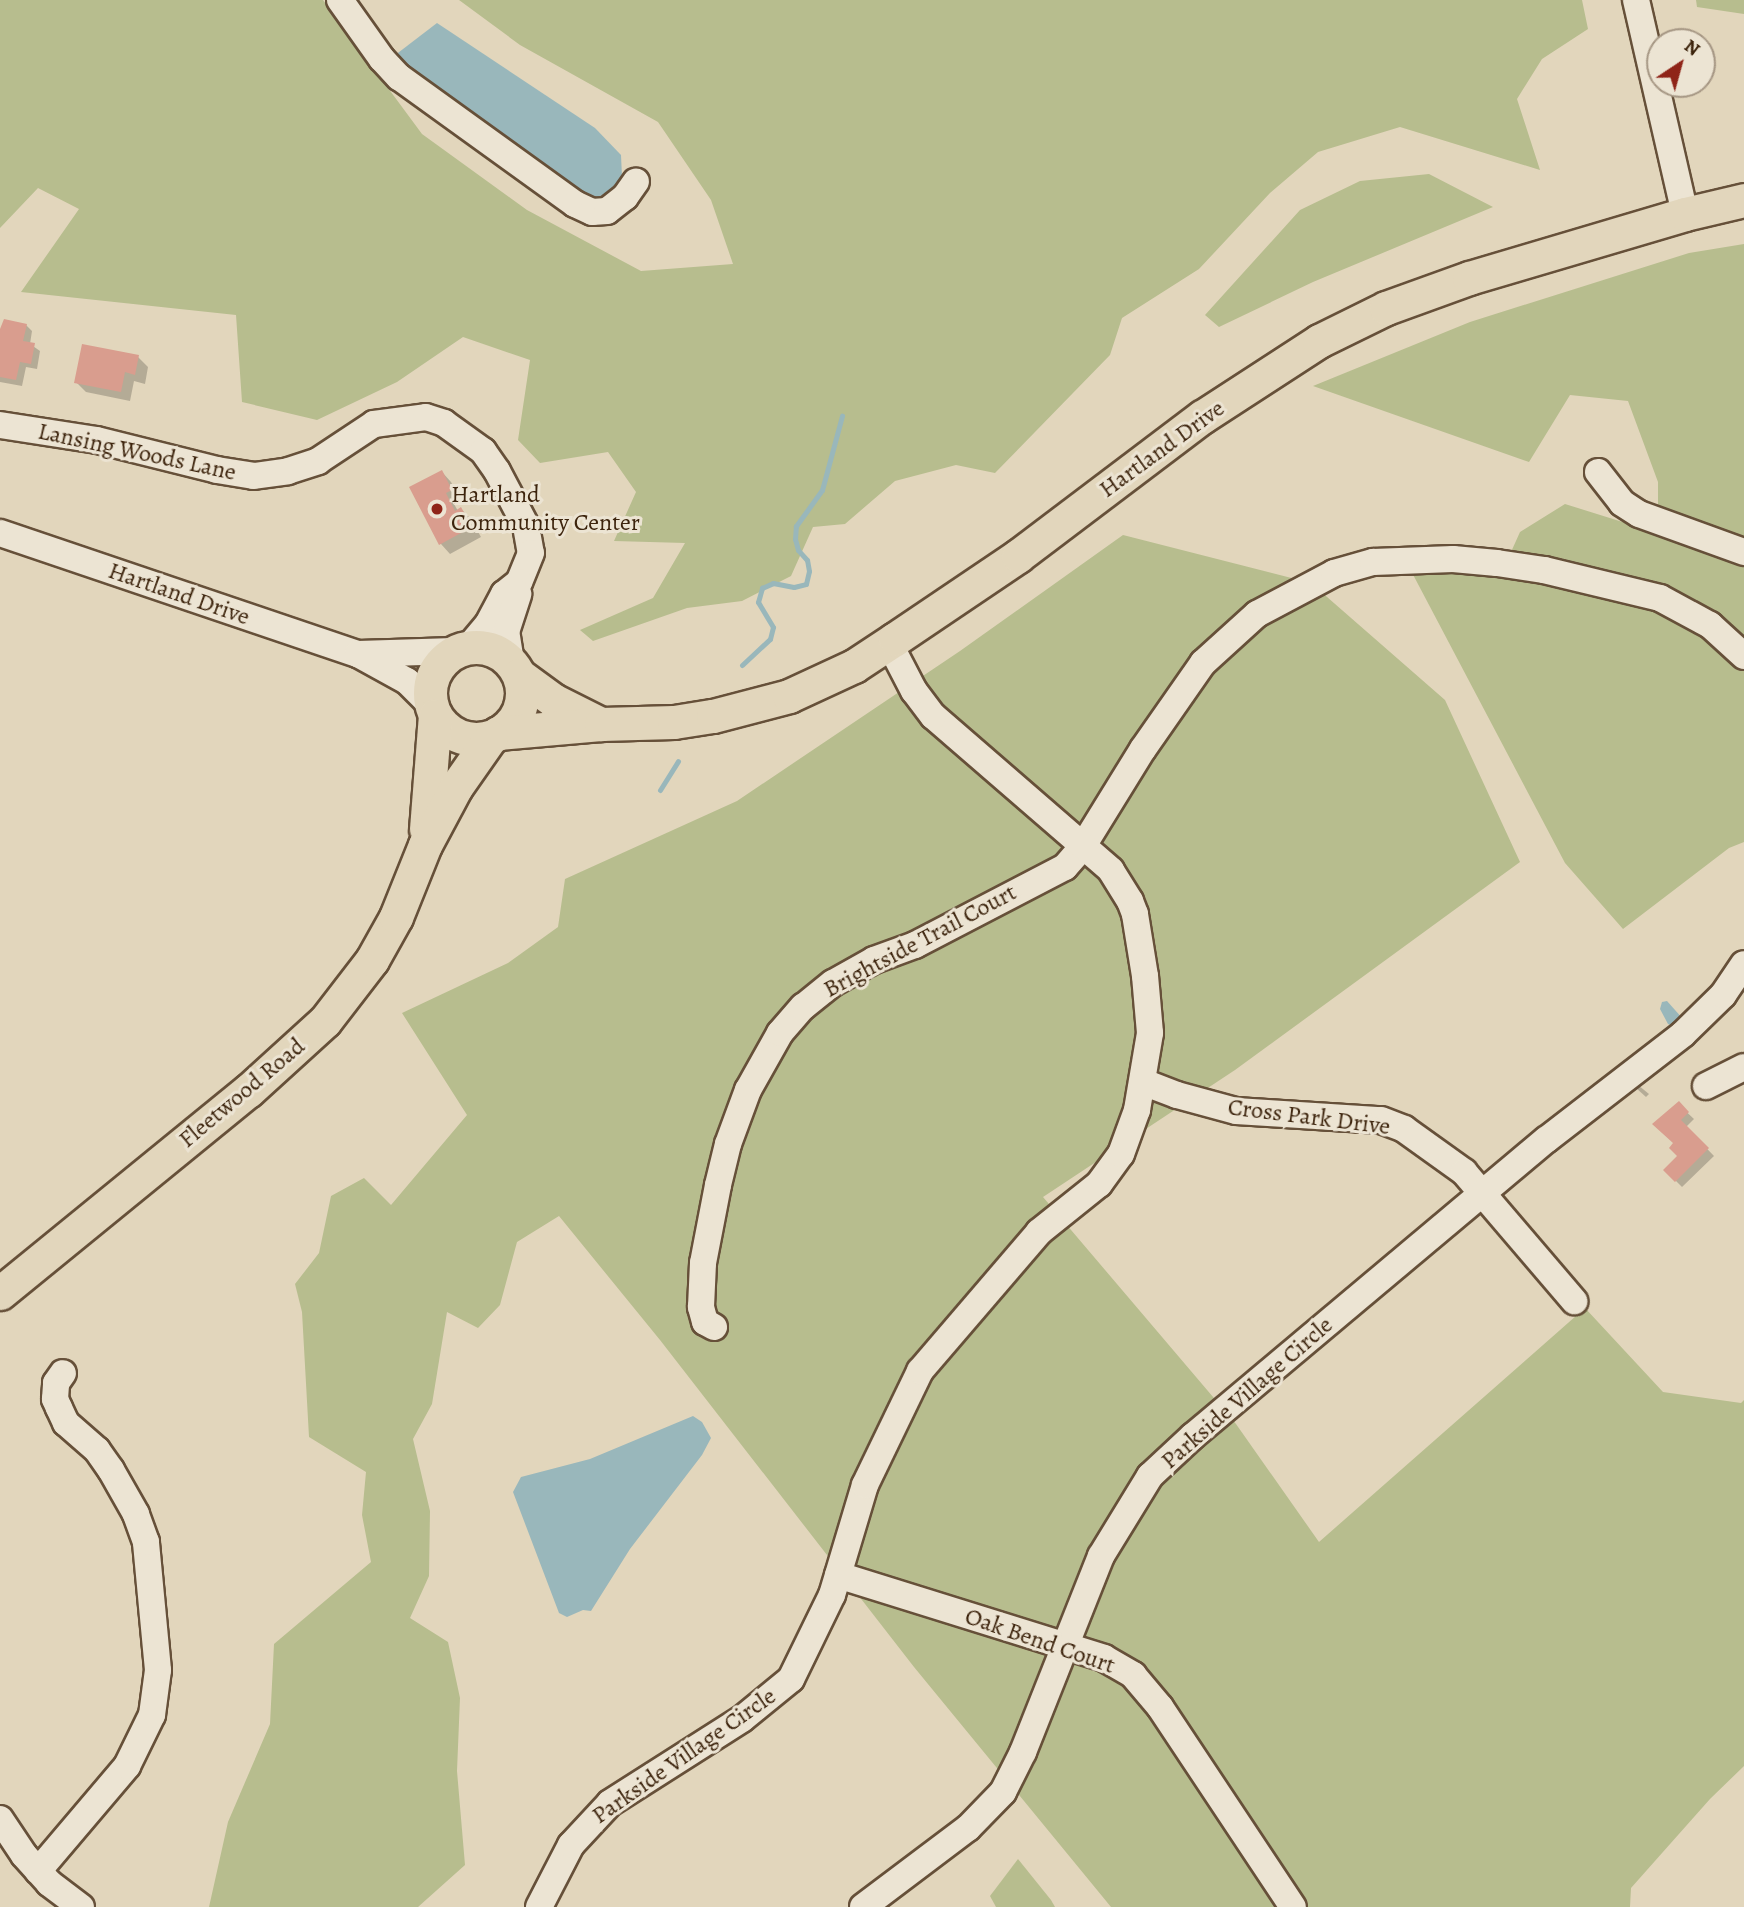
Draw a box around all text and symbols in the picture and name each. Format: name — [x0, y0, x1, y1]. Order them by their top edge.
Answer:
north arrow — [1646, 28, 1716, 98]
text: N — [1679, 33, 1705, 62]
street label: Hartland Drive — [1094, 394, 1230, 504]
street label: Lansing Woods Lane — [35, 417, 239, 487]
place label: Hartland Community Center — [451, 481, 640, 537]
marker: Hartland Community Center — [429, 501, 445, 517]
street label: Hartland Drive — [105, 556, 253, 632]
street label: Brightside Trail Court — [819, 878, 1021, 1004]
street label: Fleetwood Road — [173, 1032, 311, 1154]
street label: Cross Park Drive — [1226, 1093, 1392, 1141]
street label: Parkside Village Circle — [1155, 1311, 1339, 1475]
street label: Oak Bend Court — [961, 1602, 1119, 1680]
street label: Parkside Village Circle — [587, 1682, 781, 1830]

